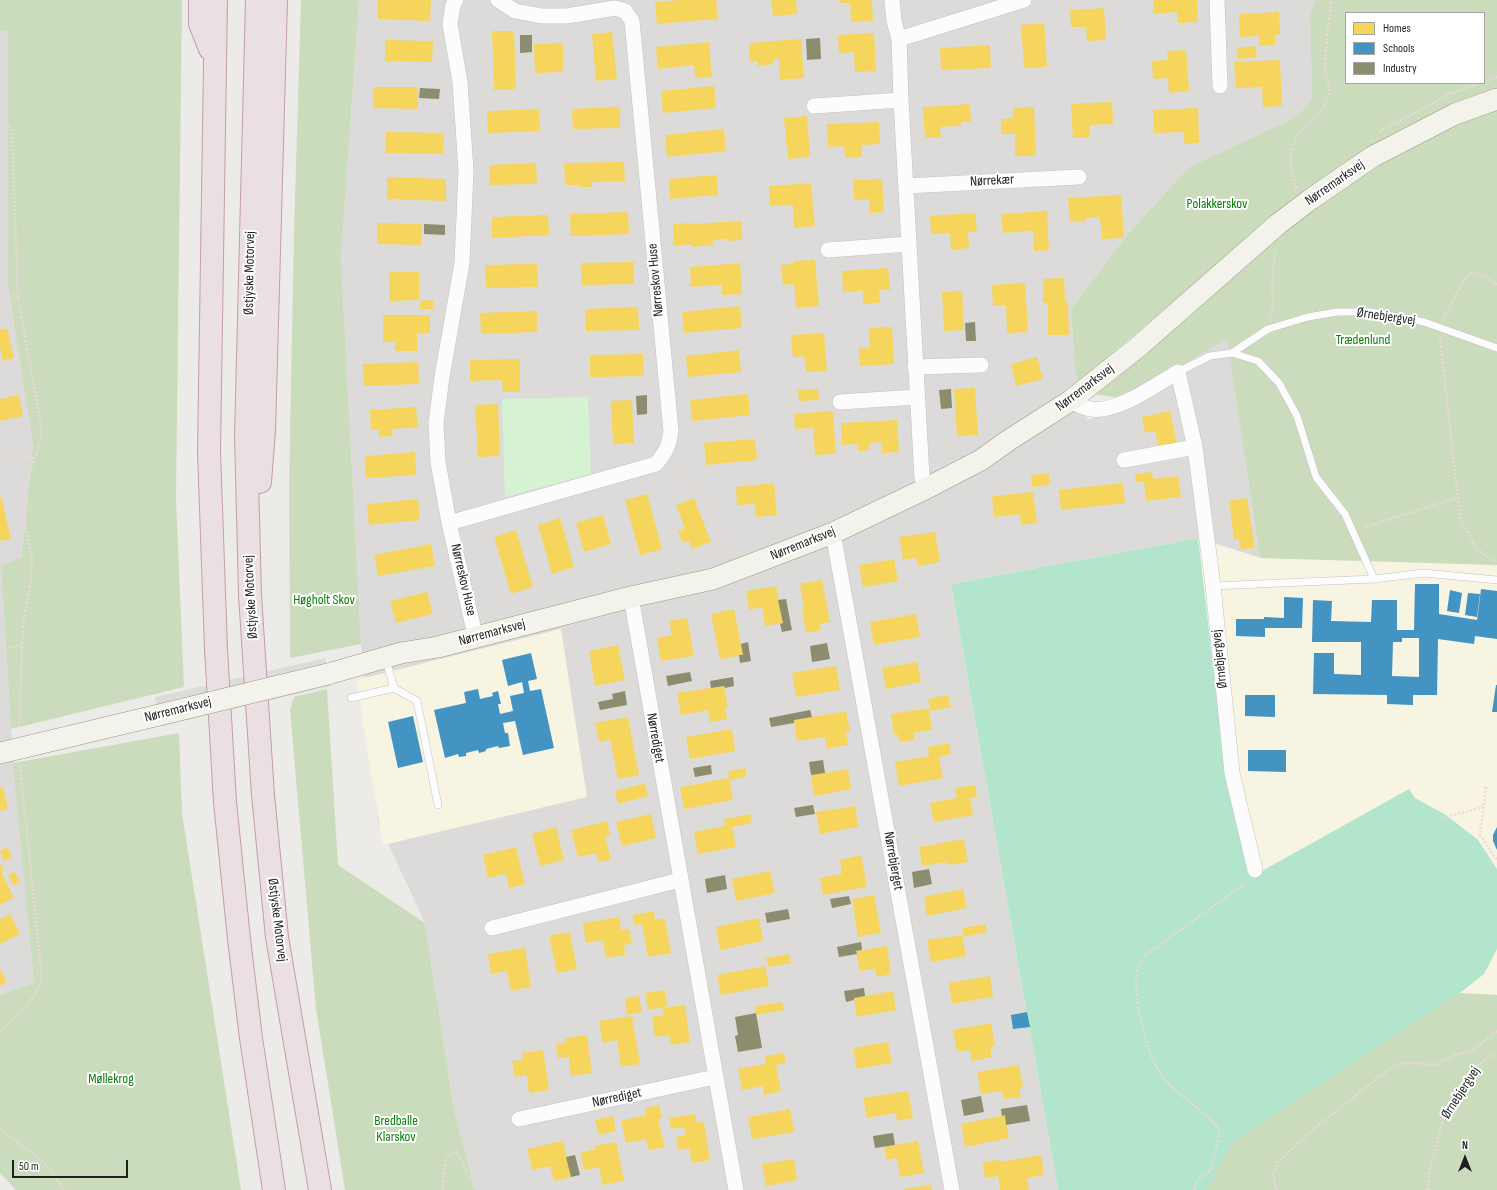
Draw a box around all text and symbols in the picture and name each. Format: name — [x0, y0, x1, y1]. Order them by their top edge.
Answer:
legend — [1345, 12, 1485, 84]
text: Homes — [1383, 21, 1411, 36]
text: Schools — [1383, 41, 1415, 56]
text: Industry — [1383, 61, 1417, 76]
street label: Nørremarksvej — [1302, 157, 1368, 209]
street label: Nørrekær — [970, 171, 1014, 191]
park label: Polakkerskov — [1187, 196, 1247, 212]
street label: Østjyske Motorvej — [241, 231, 259, 315]
street label: Nørreskov Huse — [644, 243, 668, 317]
street label: Ørnebjergvej — [1356, 305, 1416, 329]
park label: Trædenlund — [1336, 332, 1390, 348]
street label: Nørremarksvej — [1053, 361, 1117, 415]
street label: Nørremarksvej — [768, 523, 838, 565]
street label: Nørreskov Huse — [447, 542, 479, 618]
street label: Østjyske Motorvej — [240, 555, 262, 639]
park label: Høgholt Skov — [293, 592, 355, 608]
street label: Nørremarksvej — [457, 616, 527, 650]
street label: Ørnebjergvej — [1209, 629, 1231, 689]
street label: Nørremarksvej — [143, 694, 213, 726]
street label: Nørrediget — [642, 712, 668, 764]
street label: Nørrebjerget — [880, 830, 906, 892]
street label: Østjyske Motorvej — [264, 877, 290, 963]
street label: Ørnebjergvej — [1438, 1064, 1484, 1122]
park label: Møllekrog — [88, 1071, 134, 1087]
street label: Nørrediget — [591, 1085, 643, 1111]
park label: Bredballe Klarskov — [374, 1113, 418, 1146]
north arrow — [1445, 1138, 1485, 1178]
text: N — [1462, 1139, 1468, 1152]
scale bar — [14, 1152, 130, 1178]
text: 50 m — [19, 1159, 39, 1174]

